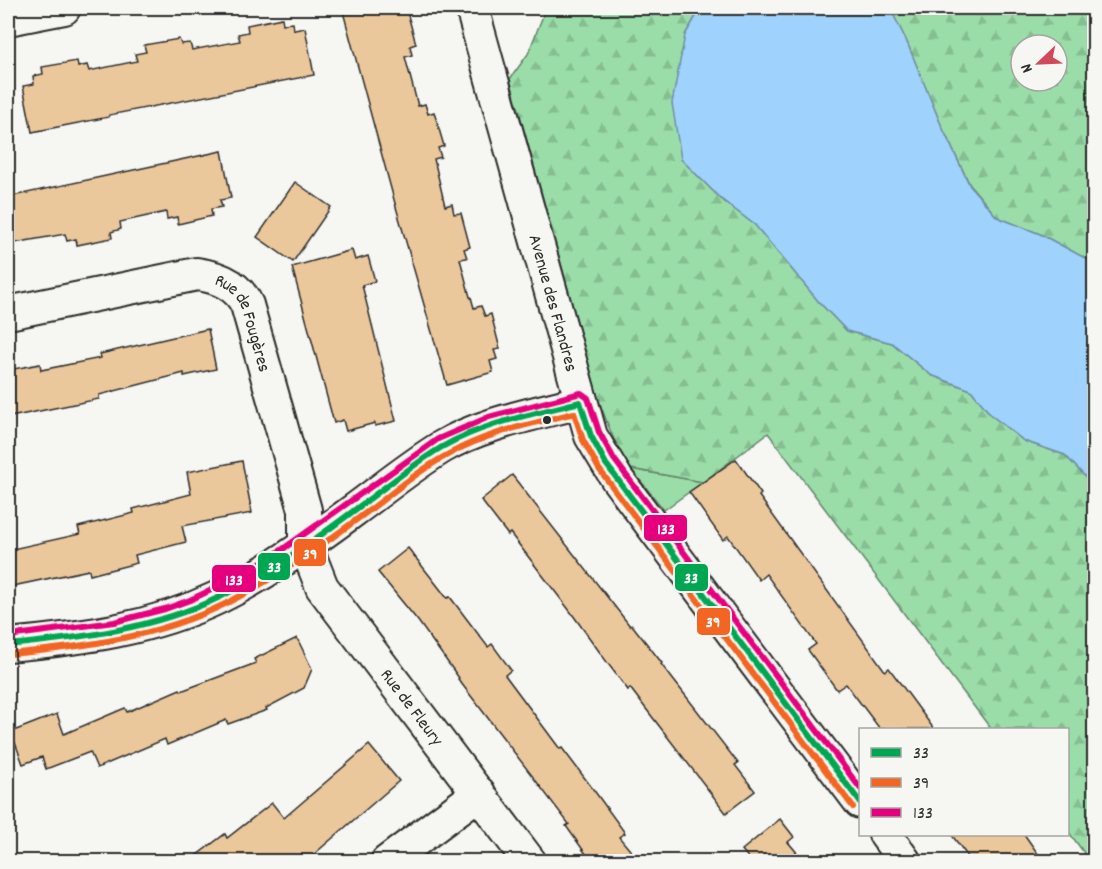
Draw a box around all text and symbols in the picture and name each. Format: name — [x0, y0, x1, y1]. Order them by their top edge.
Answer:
north arrow — [1009, 33, 1069, 93]
text: N — [1015, 60, 1040, 76]
street label: Avenue des Flandres — [521, 232, 583, 375]
street label: Rue de Fougères — [211, 269, 275, 375]
unlabelled marker — [541, 414, 553, 426]
line badge: 133 — [643, 514, 688, 542]
text: 133 — [657, 519, 675, 542]
line badge: 39 — [293, 538, 327, 567]
text: 39 — [303, 544, 317, 567]
line badge: 33 — [257, 552, 291, 581]
text: 33 — [267, 557, 281, 580]
line badge: 33 — [674, 563, 709, 592]
line badge: 133 — [211, 564, 257, 593]
text: 33 — [684, 568, 698, 591]
text: 133 — [225, 570, 243, 593]
line badge: 39 — [696, 607, 731, 636]
text: 39 — [706, 612, 720, 635]
street label: Rue de Fleury — [373, 664, 448, 753]
legend — [859, 728, 1069, 836]
text: 33 — [913, 742, 929, 767]
text: 39 — [913, 772, 929, 797]
text: 133 — [913, 802, 933, 827]

